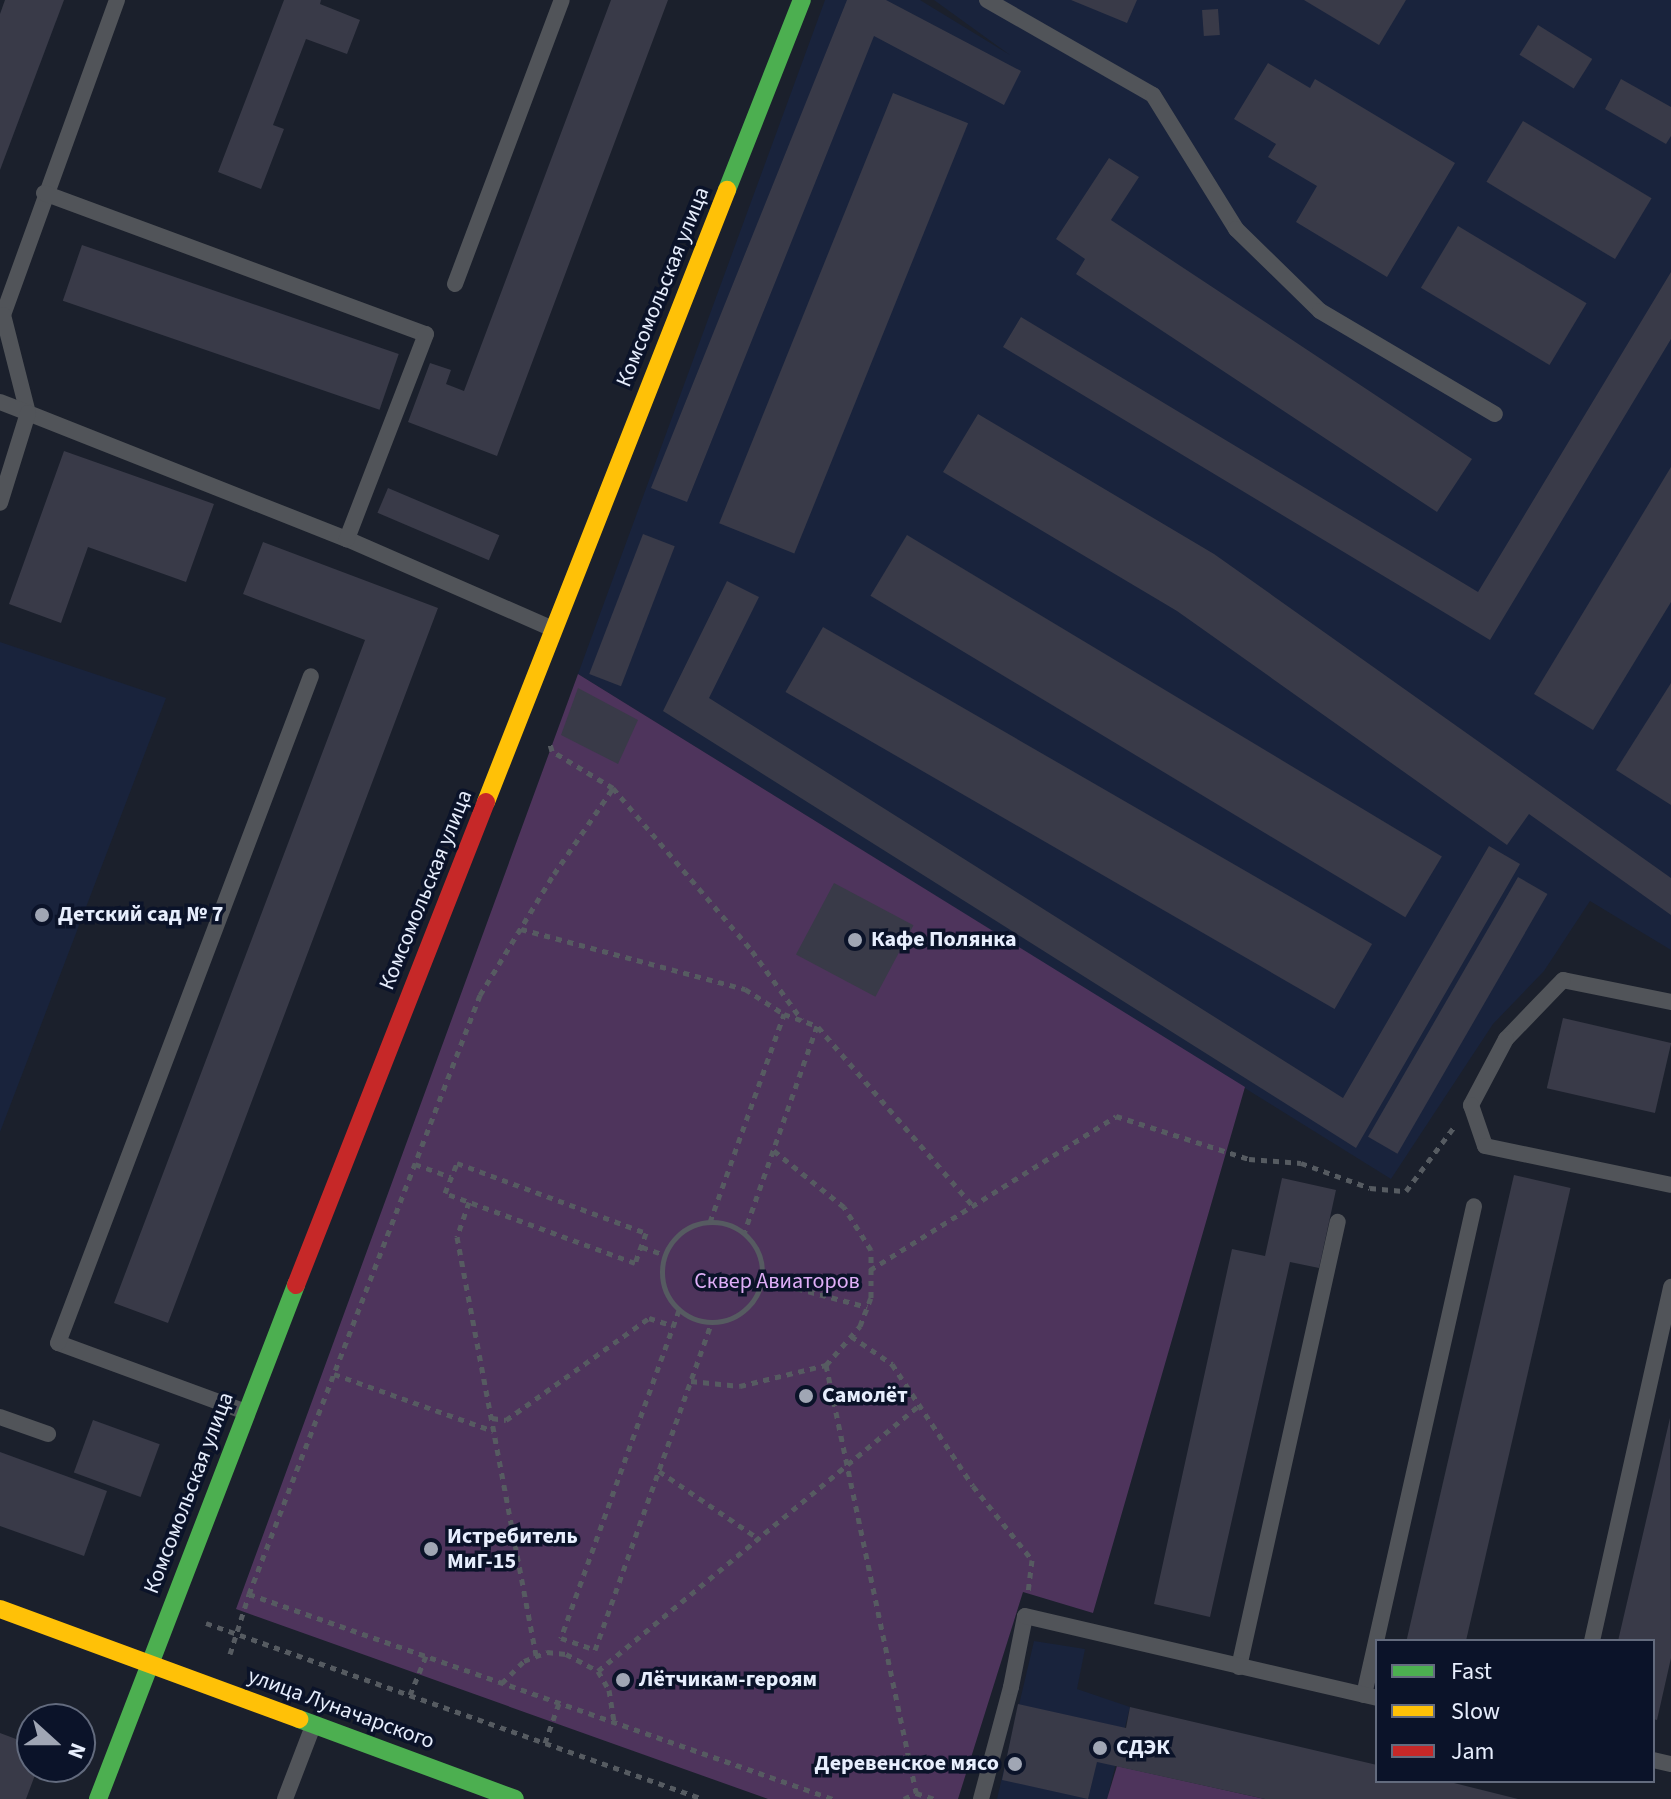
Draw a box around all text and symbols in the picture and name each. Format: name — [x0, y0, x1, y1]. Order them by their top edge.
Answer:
street label: Комсомольская улица — [611, 183, 715, 391]
street label: Комсомольская улица — [374, 786, 478, 994]
place label: Детский сад № 7 — [58, 902, 223, 928]
marker: Детский сад № 7 — [33, 906, 51, 924]
place label: Кафе Полянка — [871, 927, 1017, 953]
marker: Кафе Полянка — [846, 931, 864, 949]
park label: Сквер Авиаторов — [694, 1269, 860, 1295]
place label: Самолёт — [822, 1383, 908, 1409]
marker: Самолёт — [797, 1387, 815, 1405]
street label: Комсомольская улица — [138, 1389, 240, 1597]
place label: Истребитель МиГ-15 — [447, 1523, 578, 1574]
marker: Истребитель МиГ-15 — [422, 1540, 440, 1558]
legend — [1375, 1639, 1655, 1783]
text: Fast — [1451, 1654, 1492, 1689]
street label: улица Луначарского — [244, 1663, 438, 1755]
place label: Лётчикам-героям — [639, 1667, 817, 1693]
marker: Лётчикам-героям — [614, 1671, 632, 1689]
text: Slow — [1451, 1694, 1500, 1729]
north arrow — [16, 1703, 96, 1783]
text: Jam — [1451, 1734, 1495, 1769]
place label: СДЭК — [1116, 1735, 1170, 1761]
text: N — [59, 1738, 94, 1763]
marker: СДЭК — [1091, 1739, 1109, 1757]
place label: Деревенское мясо — [815, 1751, 999, 1777]
marker: Деревенское мясо — [1006, 1755, 1024, 1773]

